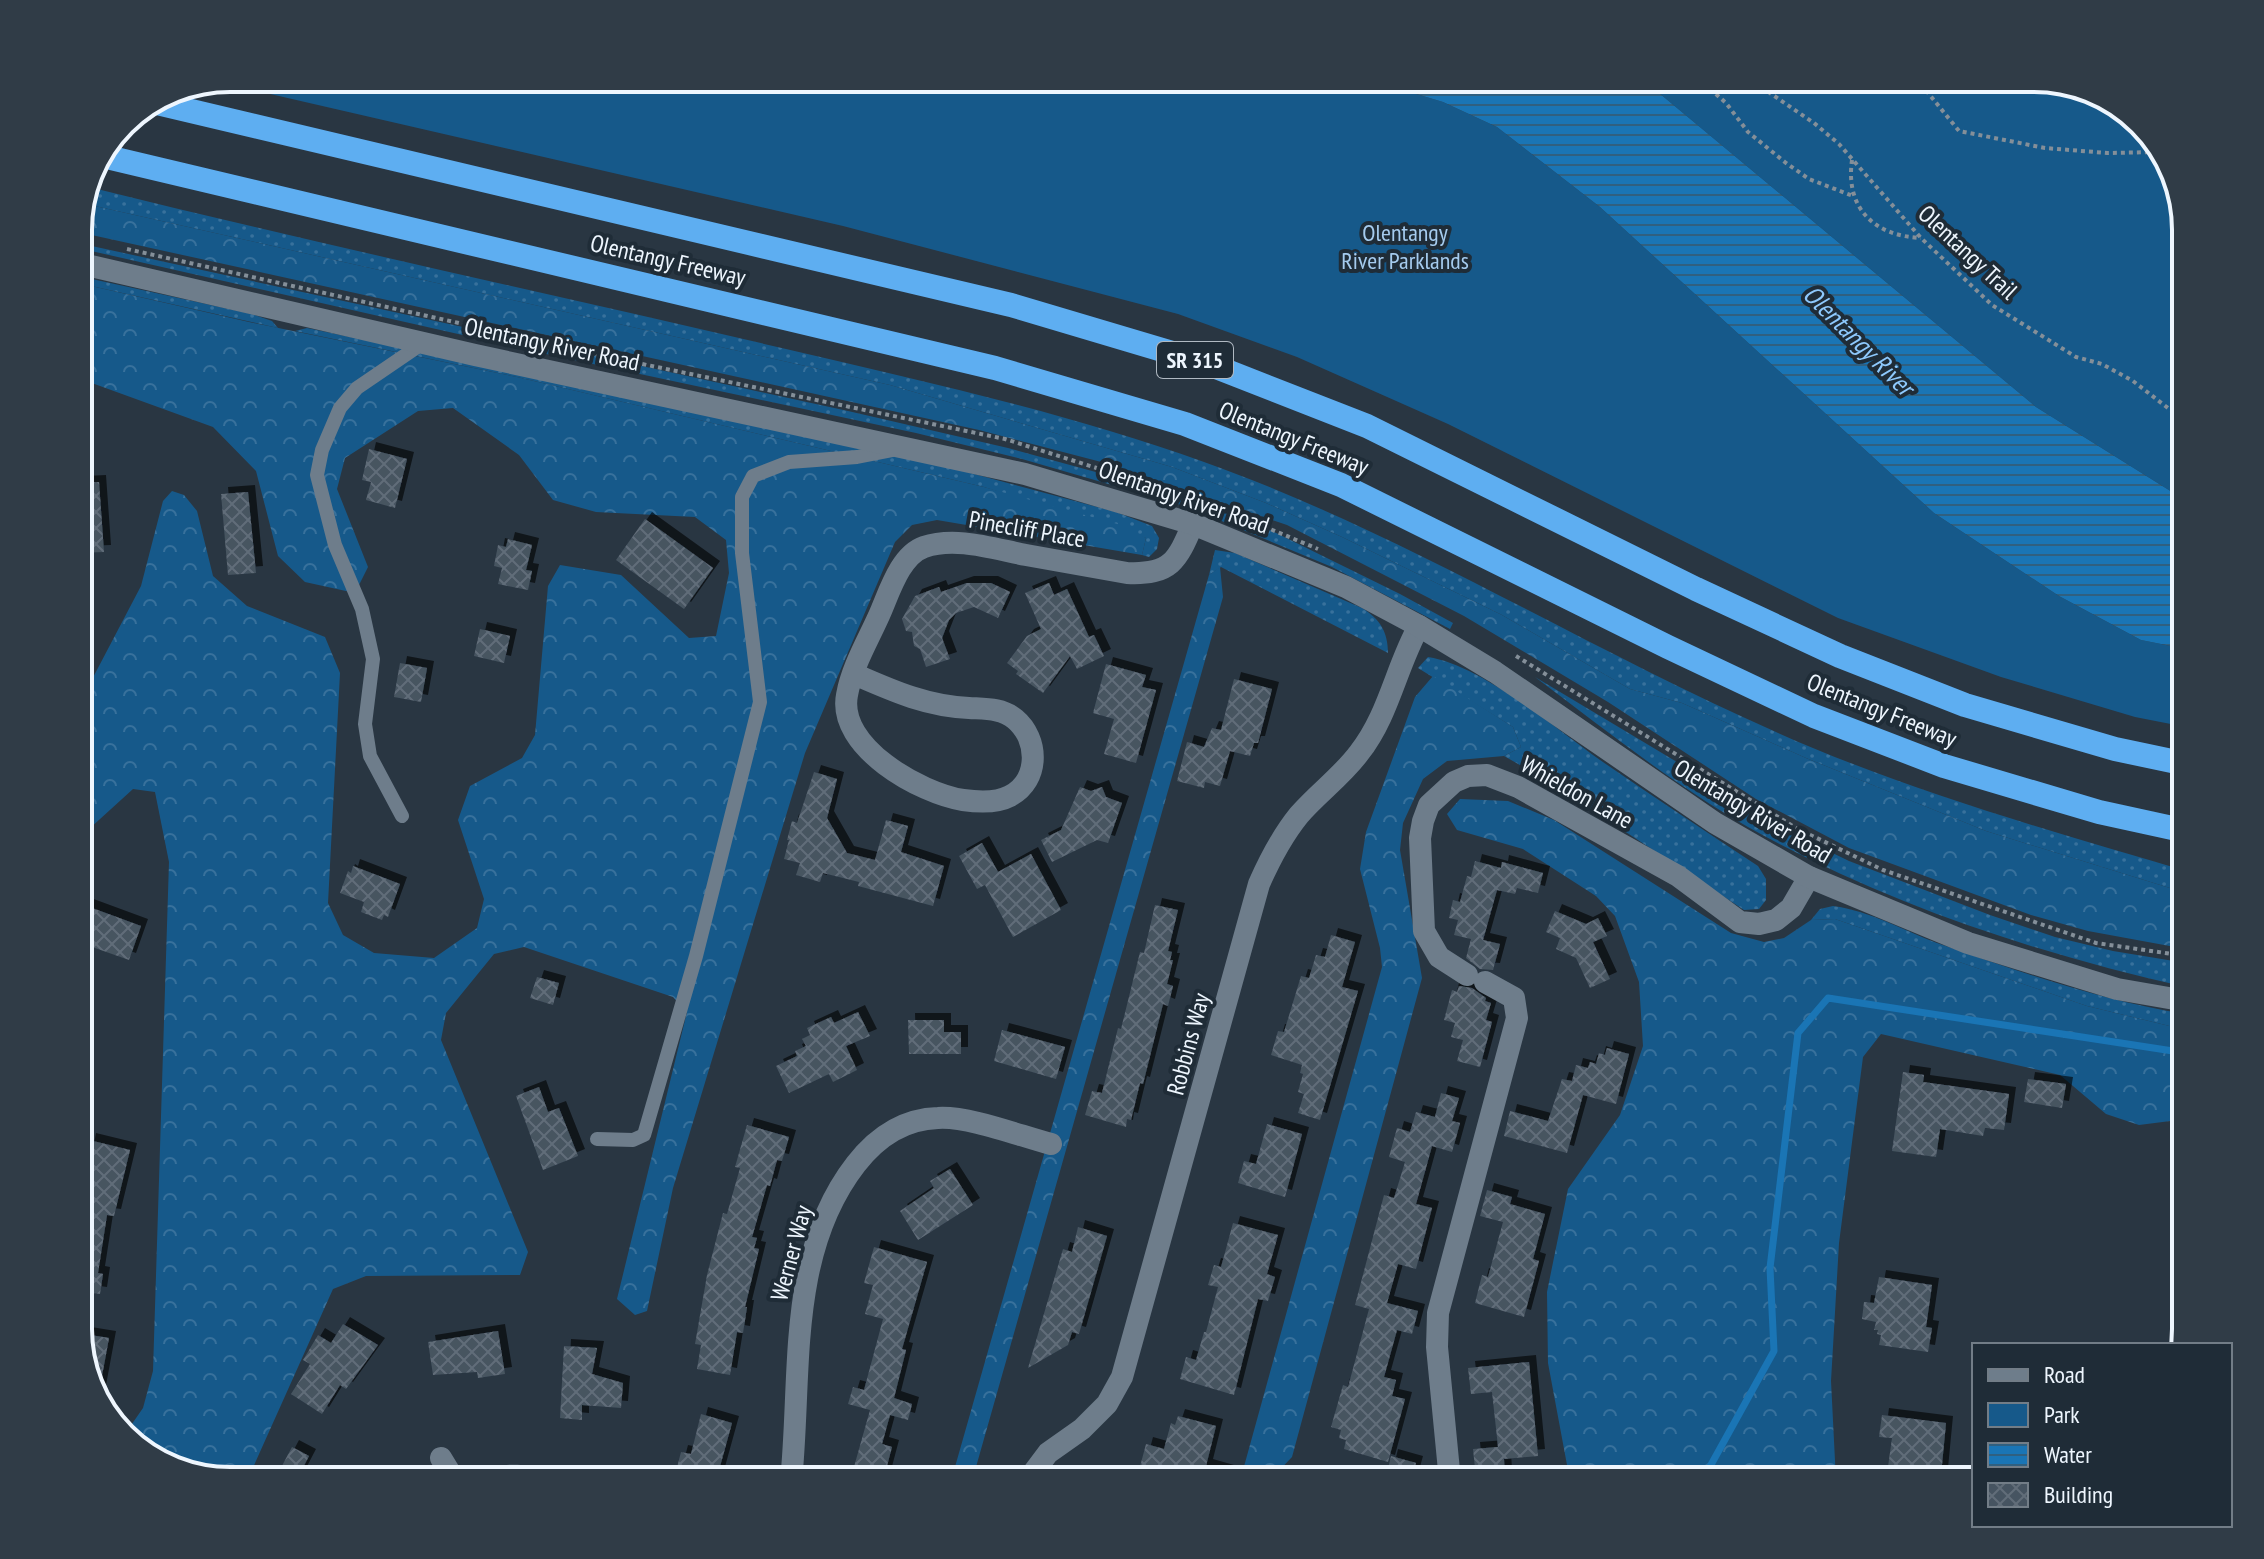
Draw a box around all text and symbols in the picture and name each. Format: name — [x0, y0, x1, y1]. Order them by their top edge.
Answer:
street label: Olentangy Trail — [1912, 198, 2024, 306]
park label: Olentangy River Parklands — [1341, 217, 1469, 276]
street label: Olentangy Freeway — [587, 227, 749, 293]
water label: Olentangy River — [1797, 278, 1924, 405]
street label: Olentangy River Road — [462, 310, 642, 378]
road number: SR 315 — [1157, 342, 1233, 378]
street label: Olentangy Freeway — [1215, 394, 1373, 482]
street label: Olentangy River Road — [1095, 453, 1273, 541]
street label: Pinecliff Place — [967, 504, 1087, 554]
street label: Olentangy Freeway — [1803, 666, 1961, 754]
street label: Whieldon Lane — [1515, 749, 1639, 835]
street label: Olentangy River Road — [1669, 752, 1837, 870]
street label: Robbins Way — [1160, 990, 1216, 1098]
street label: Werner Way — [763, 1202, 819, 1304]
legend — [1972, 1343, 2232, 1527]
text: Road — [2044, 1359, 2085, 1390]
text: Park — [2044, 1399, 2080, 1430]
text: Water — [2044, 1439, 2092, 1470]
text: Building — [2044, 1479, 2113, 1510]

